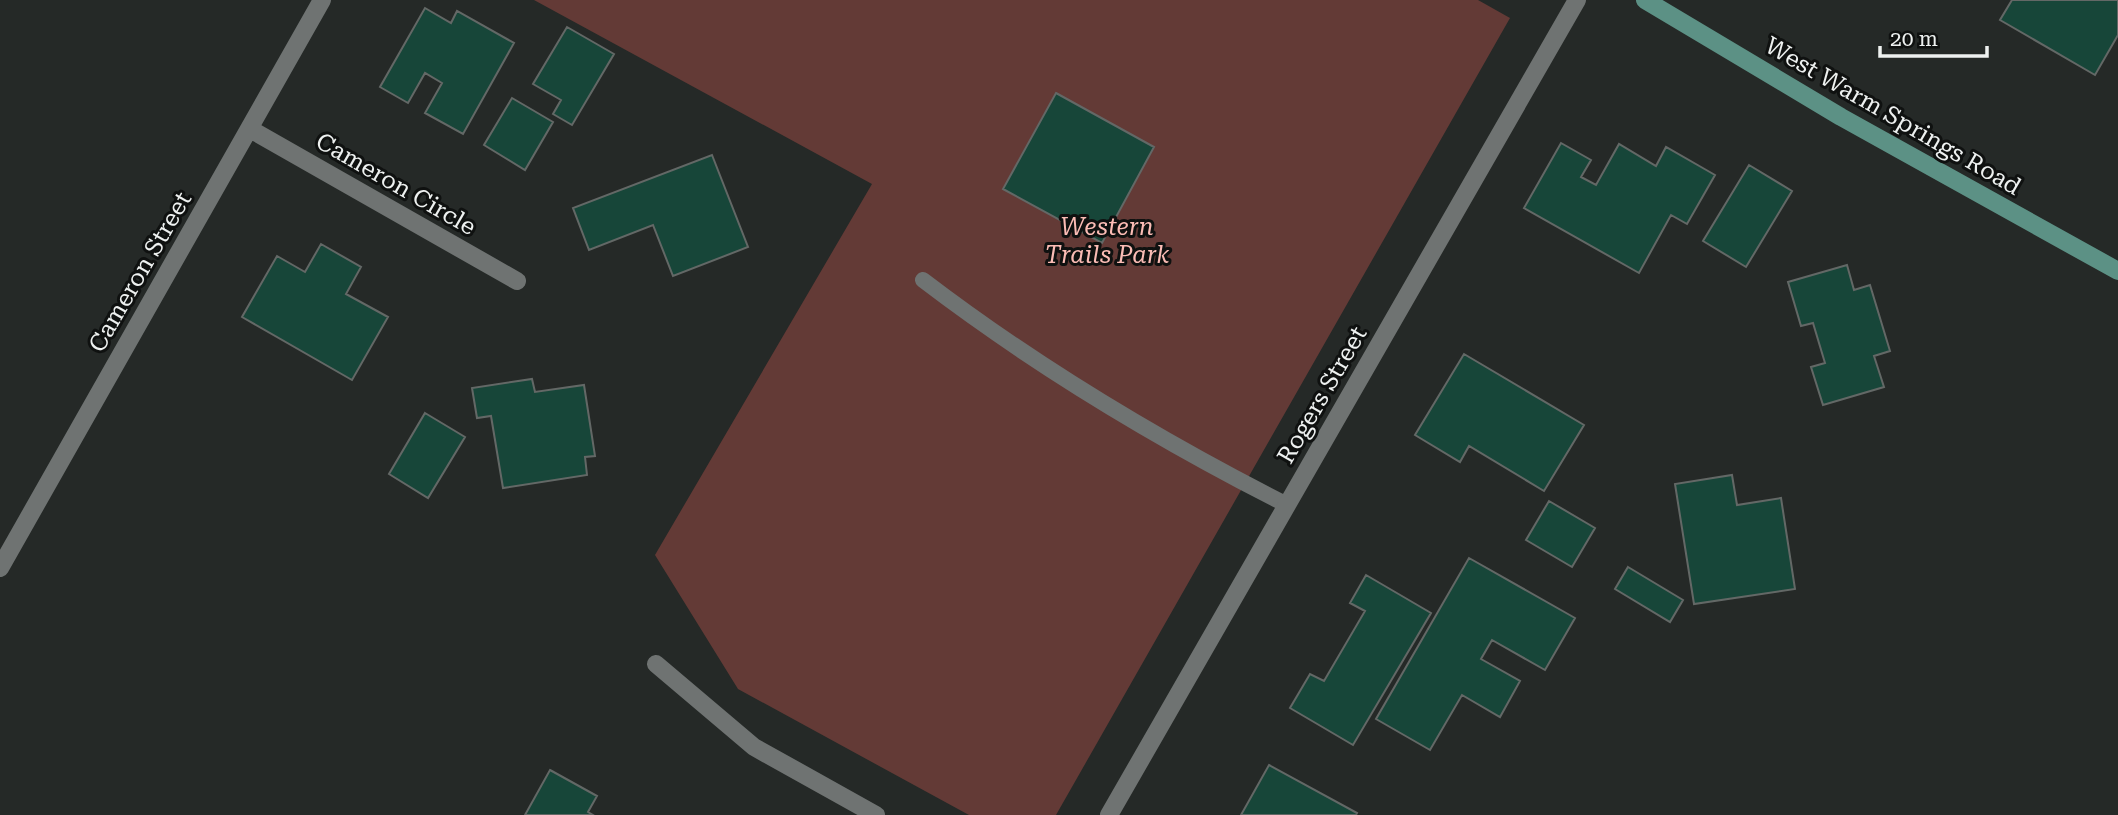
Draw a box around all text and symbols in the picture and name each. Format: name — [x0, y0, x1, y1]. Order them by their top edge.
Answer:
scale bar — [1880, 14, 1987, 58]
text: 20 m — [1890, 27, 1938, 51]
street label: West Warm Springs Road — [1760, 31, 2026, 201]
street label: Cameron Circle — [311, 127, 481, 241]
street label: Cameron Street — [83, 187, 197, 357]
park label: Western Trails Park — [1045, 213, 1169, 269]
street label: Rogers Street — [1272, 322, 1372, 468]

